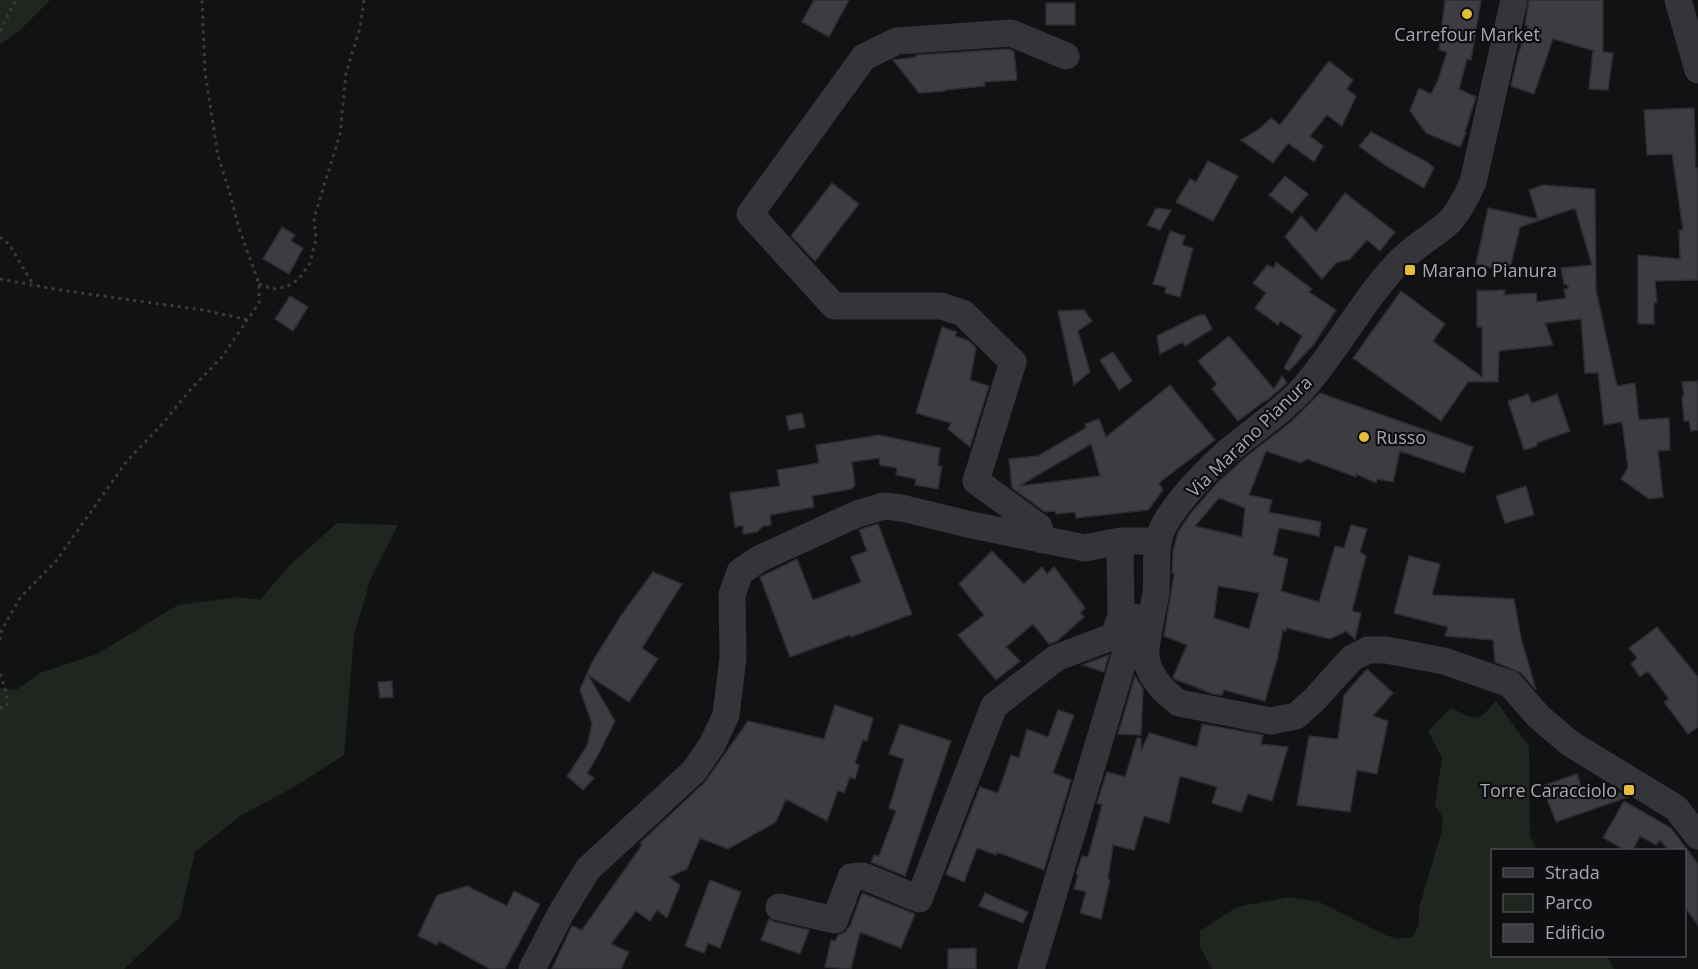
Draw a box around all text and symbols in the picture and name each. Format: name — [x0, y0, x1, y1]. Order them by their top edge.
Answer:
marker: Carrefour Market — [1460, 7, 1474, 21]
place label: Carrefour Market — [1394, 22, 1540, 46]
place label: Marano Pianura — [1422, 258, 1557, 282]
marker: Marano Pianura — [1403, 263, 1417, 277]
street label: Via Marano Pianura — [1181, 370, 1317, 502]
place label: Russo — [1376, 425, 1426, 449]
marker: Russo — [1357, 430, 1371, 444]
place label: Torre Caracciolo — [1480, 778, 1617, 802]
marker: Torre Caracciolo — [1622, 783, 1636, 797]
legend — [1491, 849, 1686, 957]
text: Strada — [1545, 860, 1600, 884]
text: Parco — [1545, 890, 1593, 914]
text: Edificio — [1545, 920, 1605, 944]

